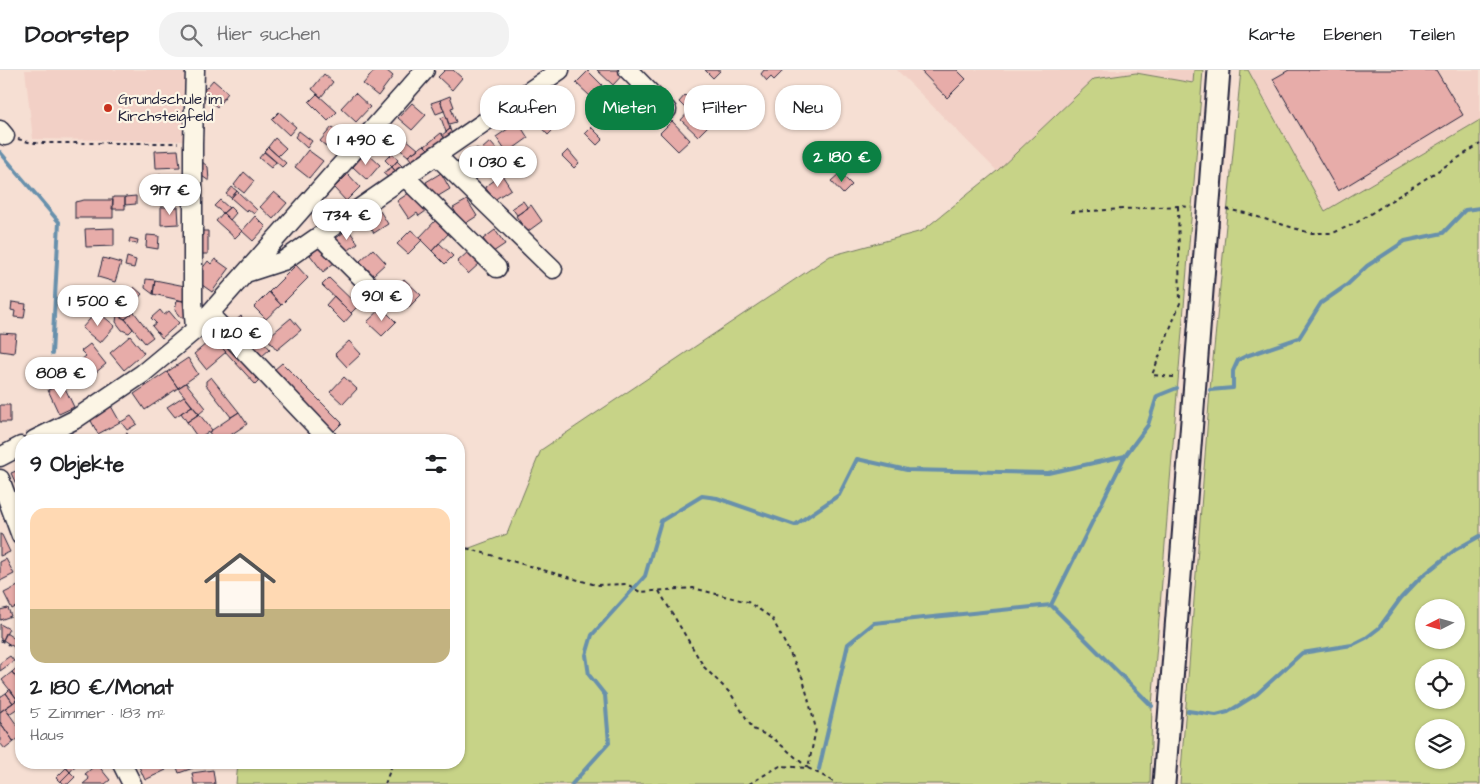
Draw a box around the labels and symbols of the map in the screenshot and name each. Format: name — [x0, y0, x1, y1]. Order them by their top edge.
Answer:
place label: Grundschule im Kirchsteigfeld — [118, 89, 222, 128]
marker: Grundschule im Kirchsteigfeld — [102, 102, 114, 114]
pin: 1 490 € — [320, 124, 412, 166]
pin: 2 180 € — [796, 140, 888, 183]
pin: 1 030 € — [452, 146, 544, 188]
pin: 917 € — [135, 174, 205, 216]
pin: 734 € — [312, 198, 382, 241]
pin: 901 € — [347, 280, 417, 322]
pin: 1 500 € — [52, 284, 144, 327]
pin: 1 120 € — [191, 316, 283, 359]
pin: 808 € — [26, 356, 96, 399]
north arrow — [1415, 599, 1465, 649]

